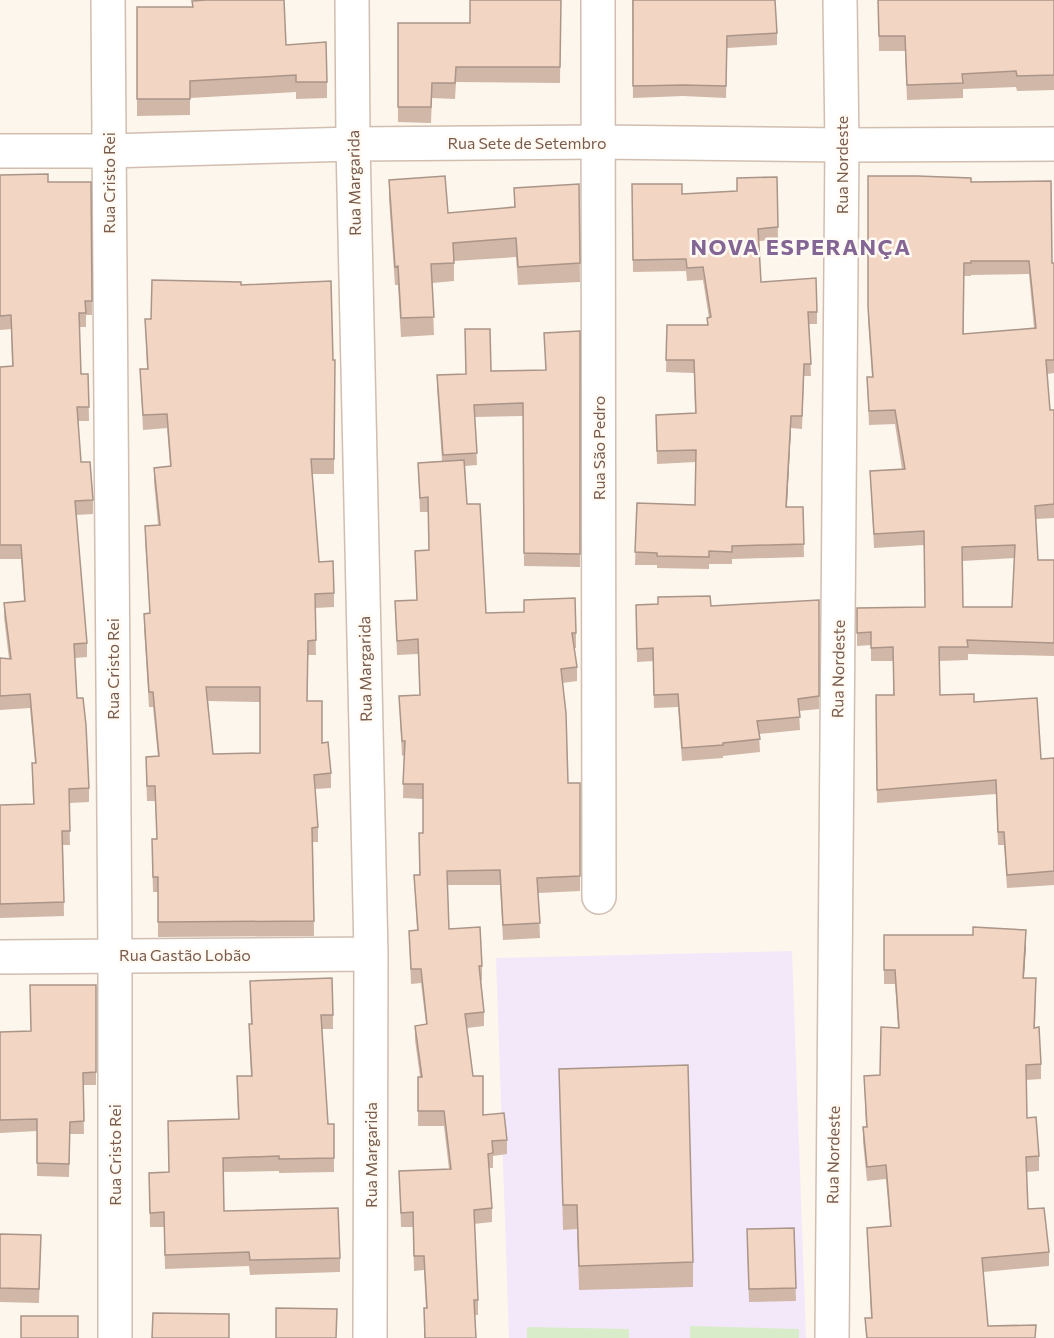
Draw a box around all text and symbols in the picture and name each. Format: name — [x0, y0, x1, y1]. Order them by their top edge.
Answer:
street label: Rua Nordeste — [832, 116, 851, 214]
street label: Rua Margarida — [343, 130, 364, 236]
street label: Rua Cristo Rei — [99, 132, 118, 234]
street label: Rua Sete de Setembro — [447, 133, 607, 152]
district label: NOVA ESPERANÇA — [691, 233, 911, 260]
street label: Rua São Pedro — [589, 396, 608, 500]
street label: Rua Margarida — [354, 616, 375, 722]
street label: Rua Cristo Rei — [103, 618, 122, 720]
street label: Rua Nordeste — [827, 620, 848, 718]
street label: Rua Gastão Lobão — [119, 945, 251, 964]
street label: Rua Margarida — [361, 1102, 380, 1208]
street label: Rua Cristo Rei — [105, 1104, 124, 1206]
street label: Rua Nordeste — [822, 1106, 843, 1204]

